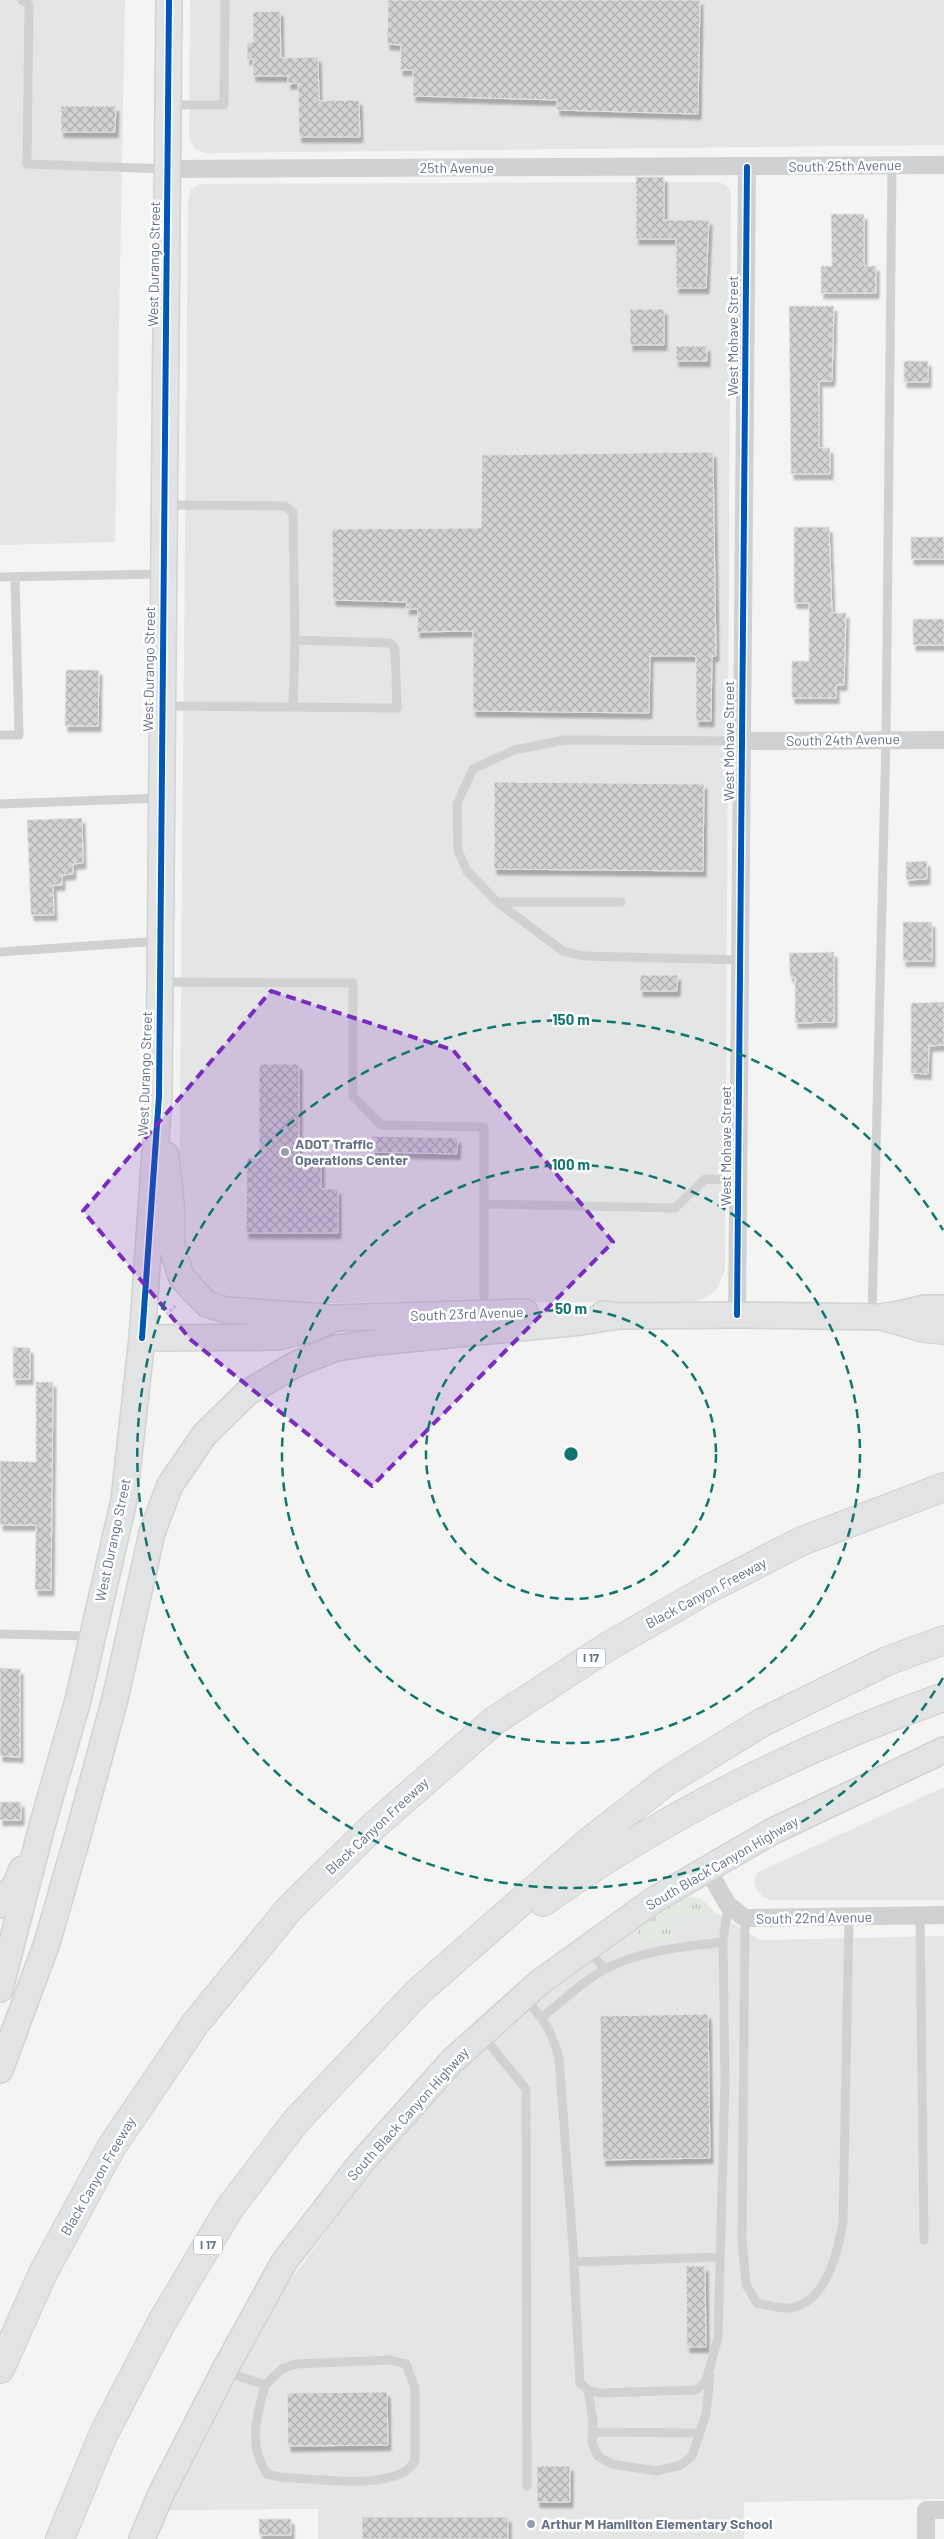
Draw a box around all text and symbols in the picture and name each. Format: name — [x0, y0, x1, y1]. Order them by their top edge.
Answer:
street label: South 25th Avenue — [788, 156, 902, 175]
street label: 25th Avenue — [420, 159, 494, 176]
street label: West Durango Street — [144, 201, 163, 327]
street label: West Mohave Street — [724, 276, 741, 396]
street label: West Durango Street — [139, 606, 158, 732]
street label: West Mohave Street — [720, 681, 737, 801]
street label: South 24th Avenue — [786, 730, 900, 749]
text: 150 m — [552, 1010, 590, 1028]
street label: West Durango Street — [134, 1011, 155, 1137]
street label: West Mohave Street — [717, 1086, 734, 1206]
place label: ADOT Traffic Operations Center — [295, 1135, 409, 1168]
marker: ADOT Traffic Operations Center — [279, 1146, 291, 1158]
text: 100 m — [552, 1155, 590, 1173]
text: 50 m — [555, 1299, 587, 1317]
street label: South 23rd Avenue — [410, 1303, 524, 1324]
centre of rings — [562, 1445, 580, 1463]
street label: West Durango Street — [91, 1477, 134, 1603]
street label: Black Canyon Freeway — [642, 1553, 770, 1632]
road number: I 17 — [577, 1649, 605, 1668]
street label: Black Canyon Freeway — [322, 1773, 432, 1878]
street label: South Black Canyon Highway — [642, 1812, 801, 1913]
street label: South 22nd Avenue — [756, 1908, 872, 1927]
street label: South Black Canyon Highway — [343, 2043, 472, 2184]
street label: Black Canyon Freeway — [57, 2113, 139, 2238]
road number: I 17 — [194, 2236, 222, 2254]
place label: Arthur M Hamilton Elementary School — [541, 2515, 773, 2532]
marker: Arthur M Hamilton Elementary School — [525, 2518, 537, 2530]

